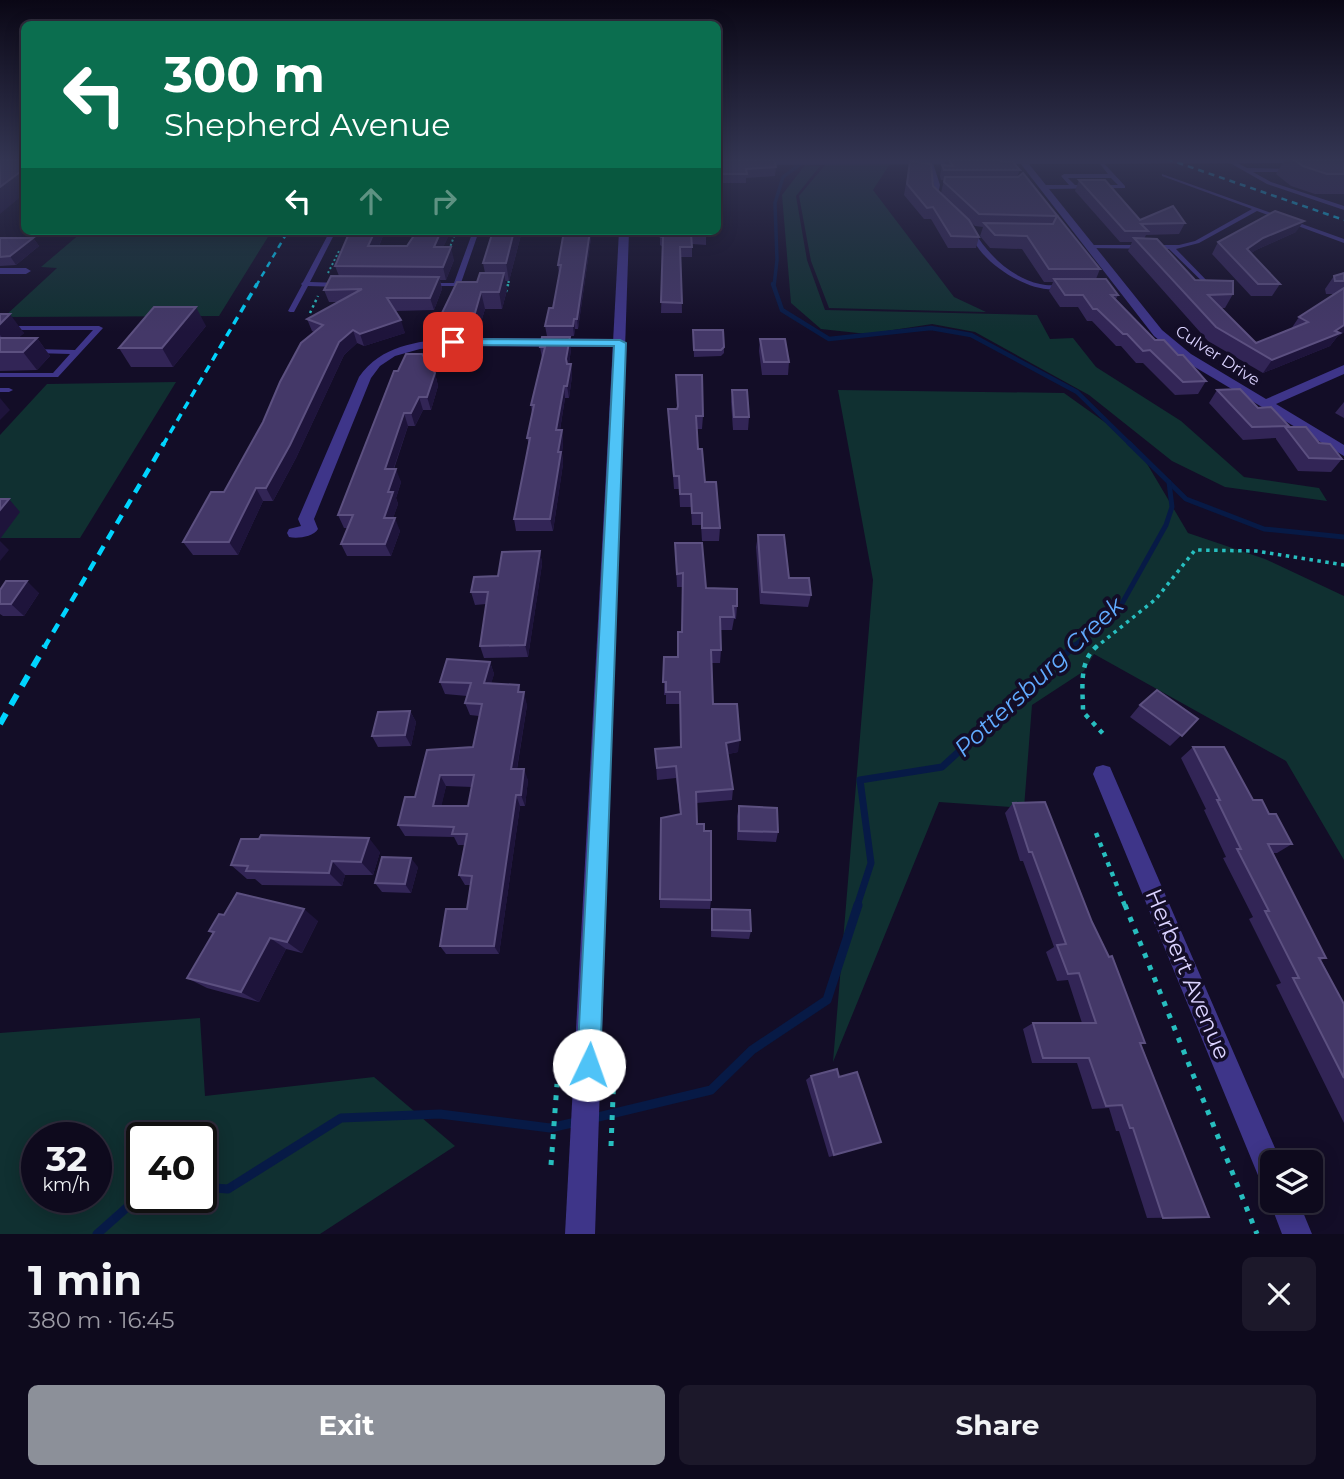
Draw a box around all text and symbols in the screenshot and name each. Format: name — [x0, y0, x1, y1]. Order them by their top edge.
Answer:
text: 300 m — [164, 45, 325, 104]
icon: left — [49, 49, 140, 140]
text: Shepherd Avenue — [164, 105, 451, 144]
icon: left — [279, 182, 317, 220]
icon: ahead — [352, 182, 390, 220]
icon: right — [425, 182, 463, 220]
pin — [423, 312, 483, 372]
street label: Culver Drive — [1172, 321, 1263, 390]
icon: arrive — [434, 323, 472, 361]
water label: Pottersburg Creek — [948, 590, 1131, 763]
street label: Herbert Avenue — [1139, 884, 1237, 1064]
position arrow — [552, 1028, 626, 1102]
speed limit sign: 40 — [126, 1122, 217, 1213]
text: 32 — [46, 1137, 87, 1180]
map controls — [1260, 1150, 1323, 1213]
button: layers — [1260, 1150, 1323, 1213]
text: km/h — [42, 1174, 91, 1196]
text: 1 min — [28, 1254, 142, 1306]
button: close — [1242, 1257, 1316, 1331]
text: 380 m · 16:45 — [28, 1306, 175, 1334]
button: Exit — [28, 1385, 665, 1465]
button: Share — [679, 1385, 1316, 1465]

